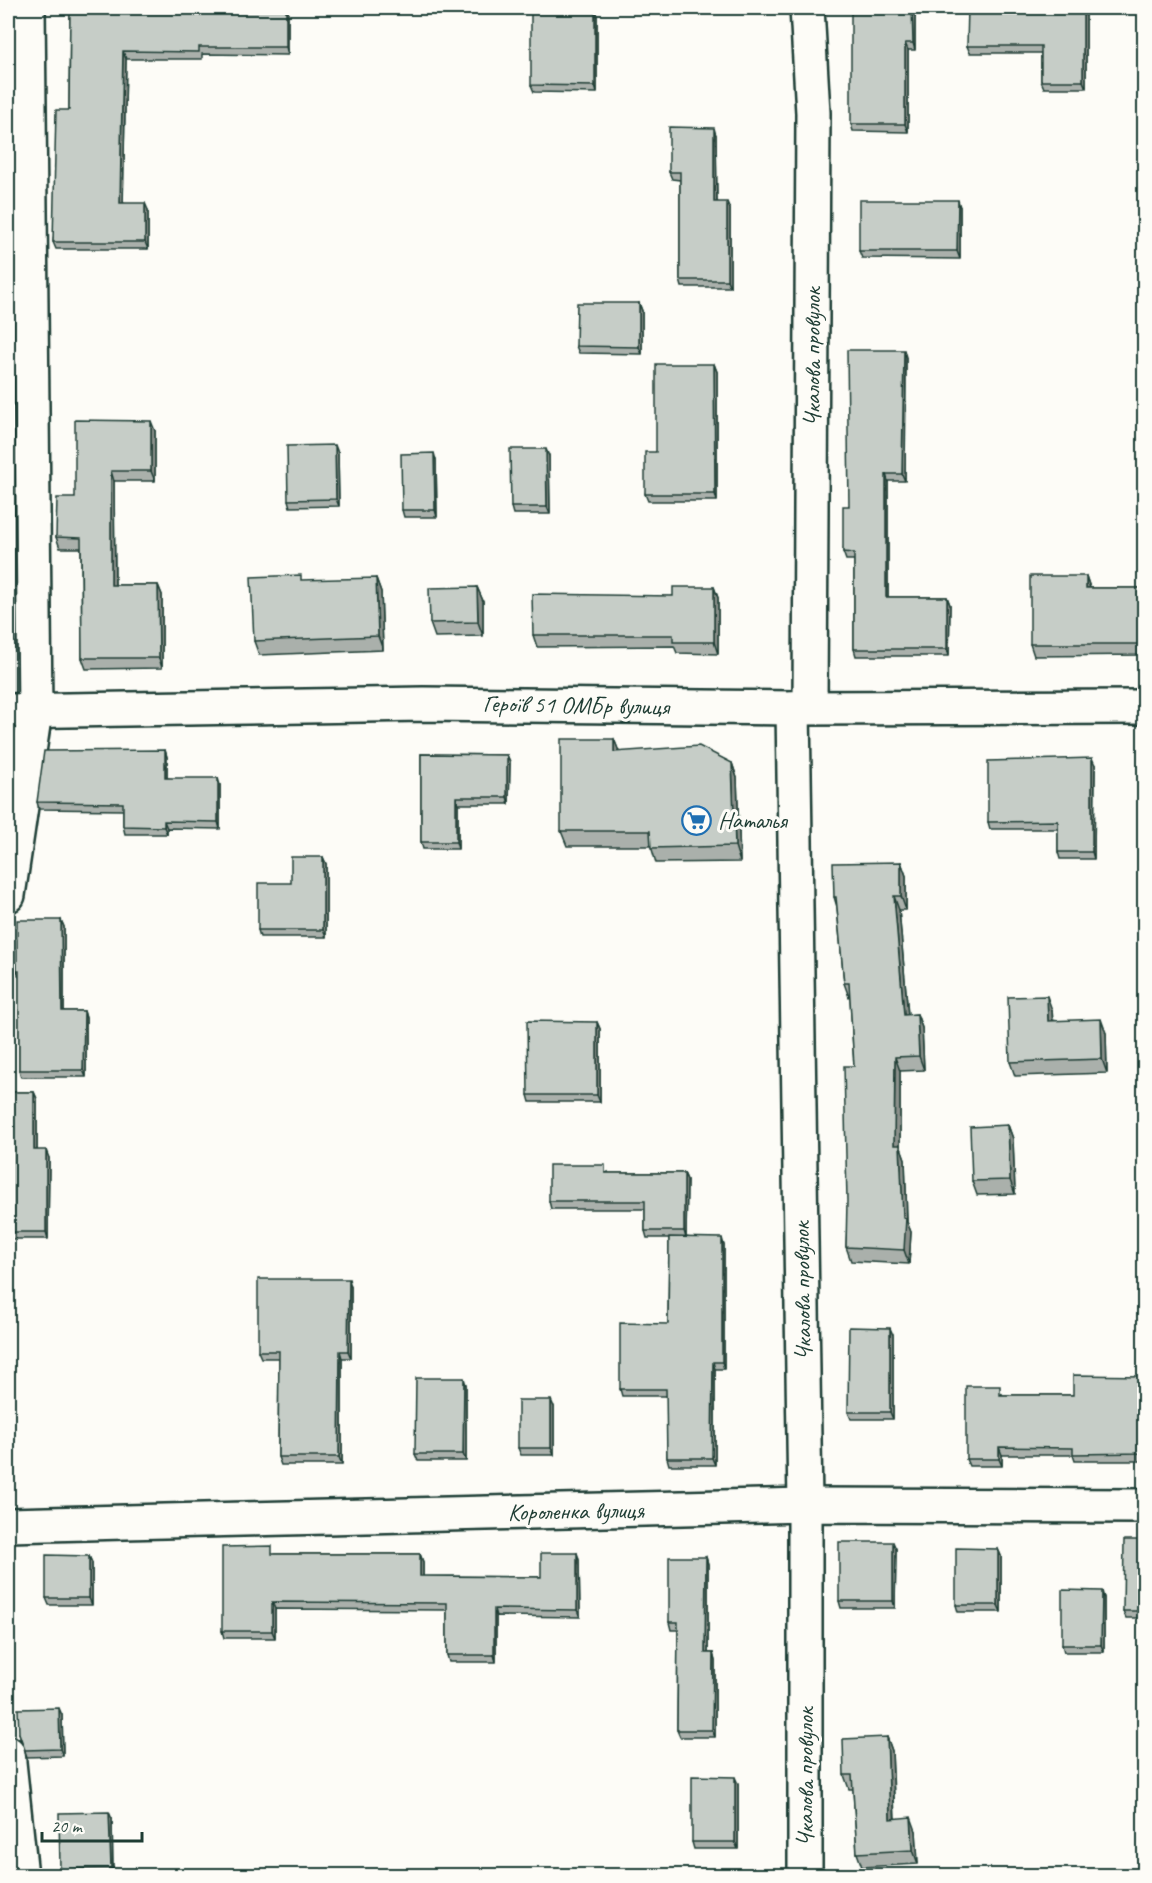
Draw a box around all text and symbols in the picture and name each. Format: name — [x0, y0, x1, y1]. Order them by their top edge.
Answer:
street label: Чкалова провулок — [797, 285, 827, 426]
street label: Героїв 51 ОМБр вулиця — [483, 688, 671, 722]
supermarket icon: Наталья — [681, 804, 713, 836]
place label: Наталья — [718, 805, 788, 835]
street label: Чкалова провулок — [786, 1219, 818, 1361]
street label: Короленка вулиця — [508, 1495, 646, 1527]
street label: Чкалова провулок — [790, 1705, 820, 1846]
scale bar — [42, 1805, 142, 1843]
text: 20 m — [51, 1815, 84, 1837]

